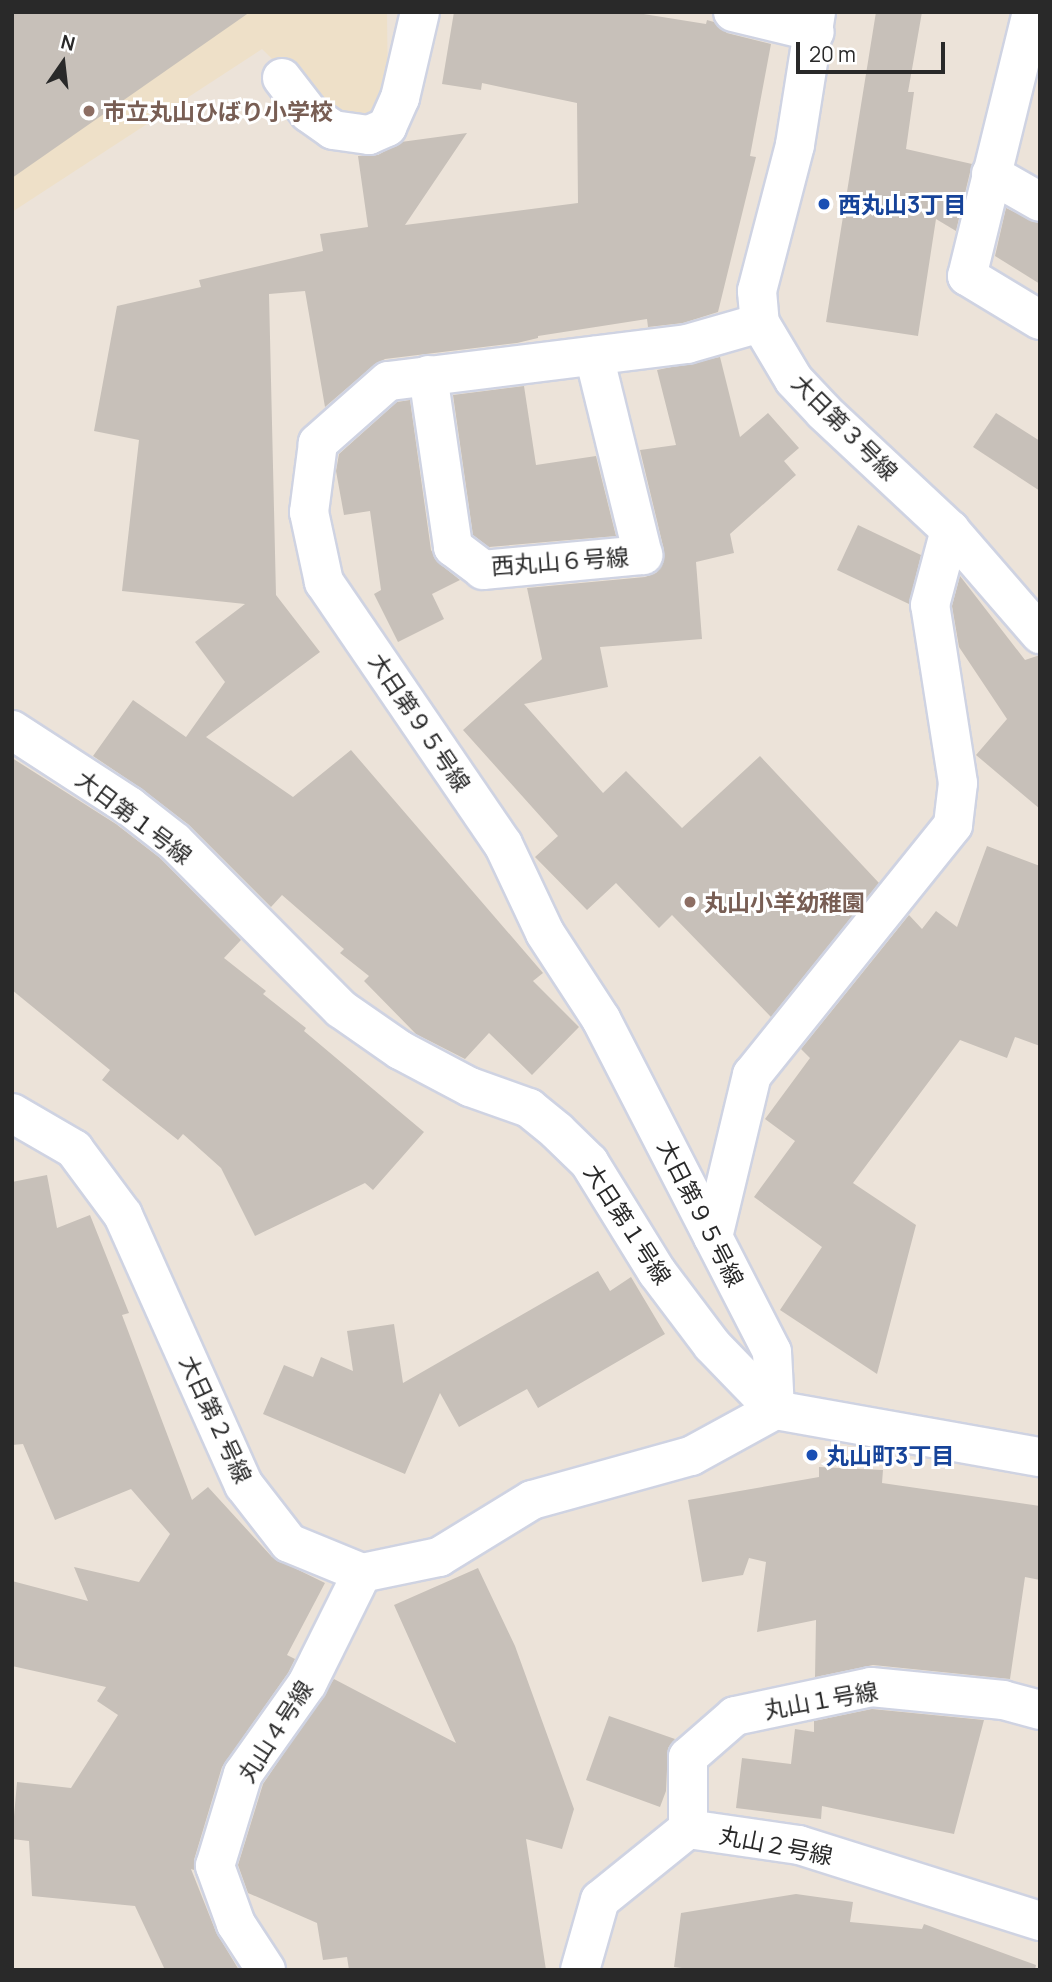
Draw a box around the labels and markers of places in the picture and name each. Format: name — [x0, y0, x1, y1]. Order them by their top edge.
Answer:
place label: 市立丸山ひばり小学校 — [103, 97, 333, 125]
marker: 市立丸山ひばり小学校 — [81, 103, 97, 119]
place label: 西丸山3丁目 — [838, 190, 966, 218]
marker: 西丸山3丁目 — [816, 196, 832, 212]
place label: 丸山小羊幼稚園 — [704, 888, 865, 916]
marker: 丸山小羊幼稚園 — [682, 894, 698, 910]
place label: 丸山町3丁目 — [826, 1441, 954, 1469]
marker: 丸山町3丁目 — [804, 1447, 820, 1463]

